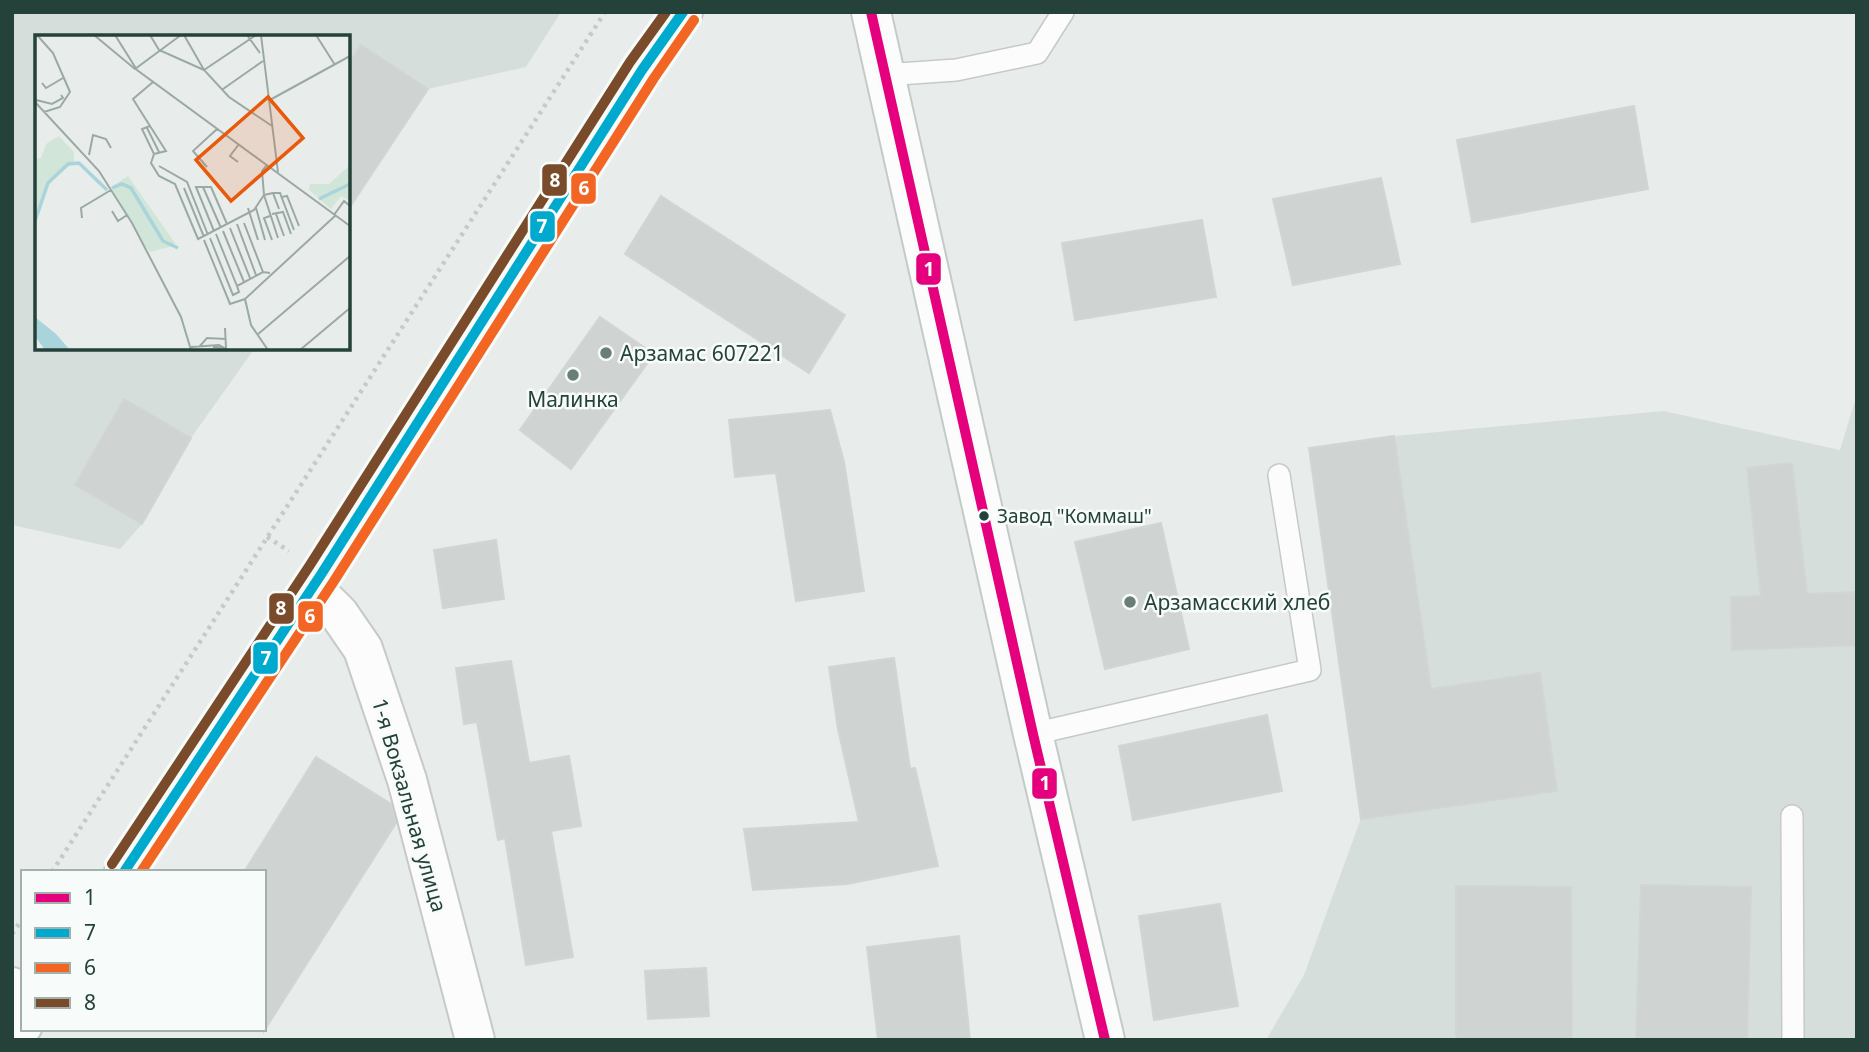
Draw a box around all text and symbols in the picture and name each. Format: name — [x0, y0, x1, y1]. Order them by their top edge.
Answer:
inset map — [35, 35, 350, 350]
line badge: 8 — [541, 163, 568, 197]
text: 8 — [550, 167, 561, 193]
line badge: 6 — [570, 172, 597, 205]
text: 6 — [579, 175, 590, 201]
line badge: 7 — [529, 210, 556, 243]
text: 7 — [537, 213, 548, 239]
line badge: 1 — [915, 252, 942, 286]
text: 1 — [924, 256, 934, 282]
place label: Арзамас 607221 — [620, 339, 784, 367]
marker: Арзамас 607221 — [598, 345, 614, 361]
marker: Малинка — [565, 367, 581, 383]
place label: Малинка — [527, 385, 619, 413]
place label: Завод "Коммаш" — [997, 503, 1152, 529]
marker: Завод "Коммаш" — [977, 509, 991, 523]
place label: Арзамасский хлеб — [1144, 588, 1330, 616]
line badge: 8 — [268, 592, 295, 625]
marker: Арзамасский хлеб — [1122, 594, 1138, 610]
text: 8 — [276, 595, 287, 621]
line badge: 6 — [297, 600, 324, 633]
text: 6 — [305, 603, 316, 629]
line badge: 7 — [252, 641, 279, 675]
text: 7 — [261, 645, 272, 671]
street label: 1-я Вокзальная улица — [366, 695, 454, 915]
line badge: 1 — [1031, 767, 1058, 800]
text: 1 — [1040, 770, 1050, 796]
legend — [21, 870, 266, 1031]
text: 1 — [84, 883, 96, 911]
text: 7 — [84, 918, 96, 946]
text: 6 — [84, 953, 96, 981]
text: 8 — [84, 988, 96, 1016]

